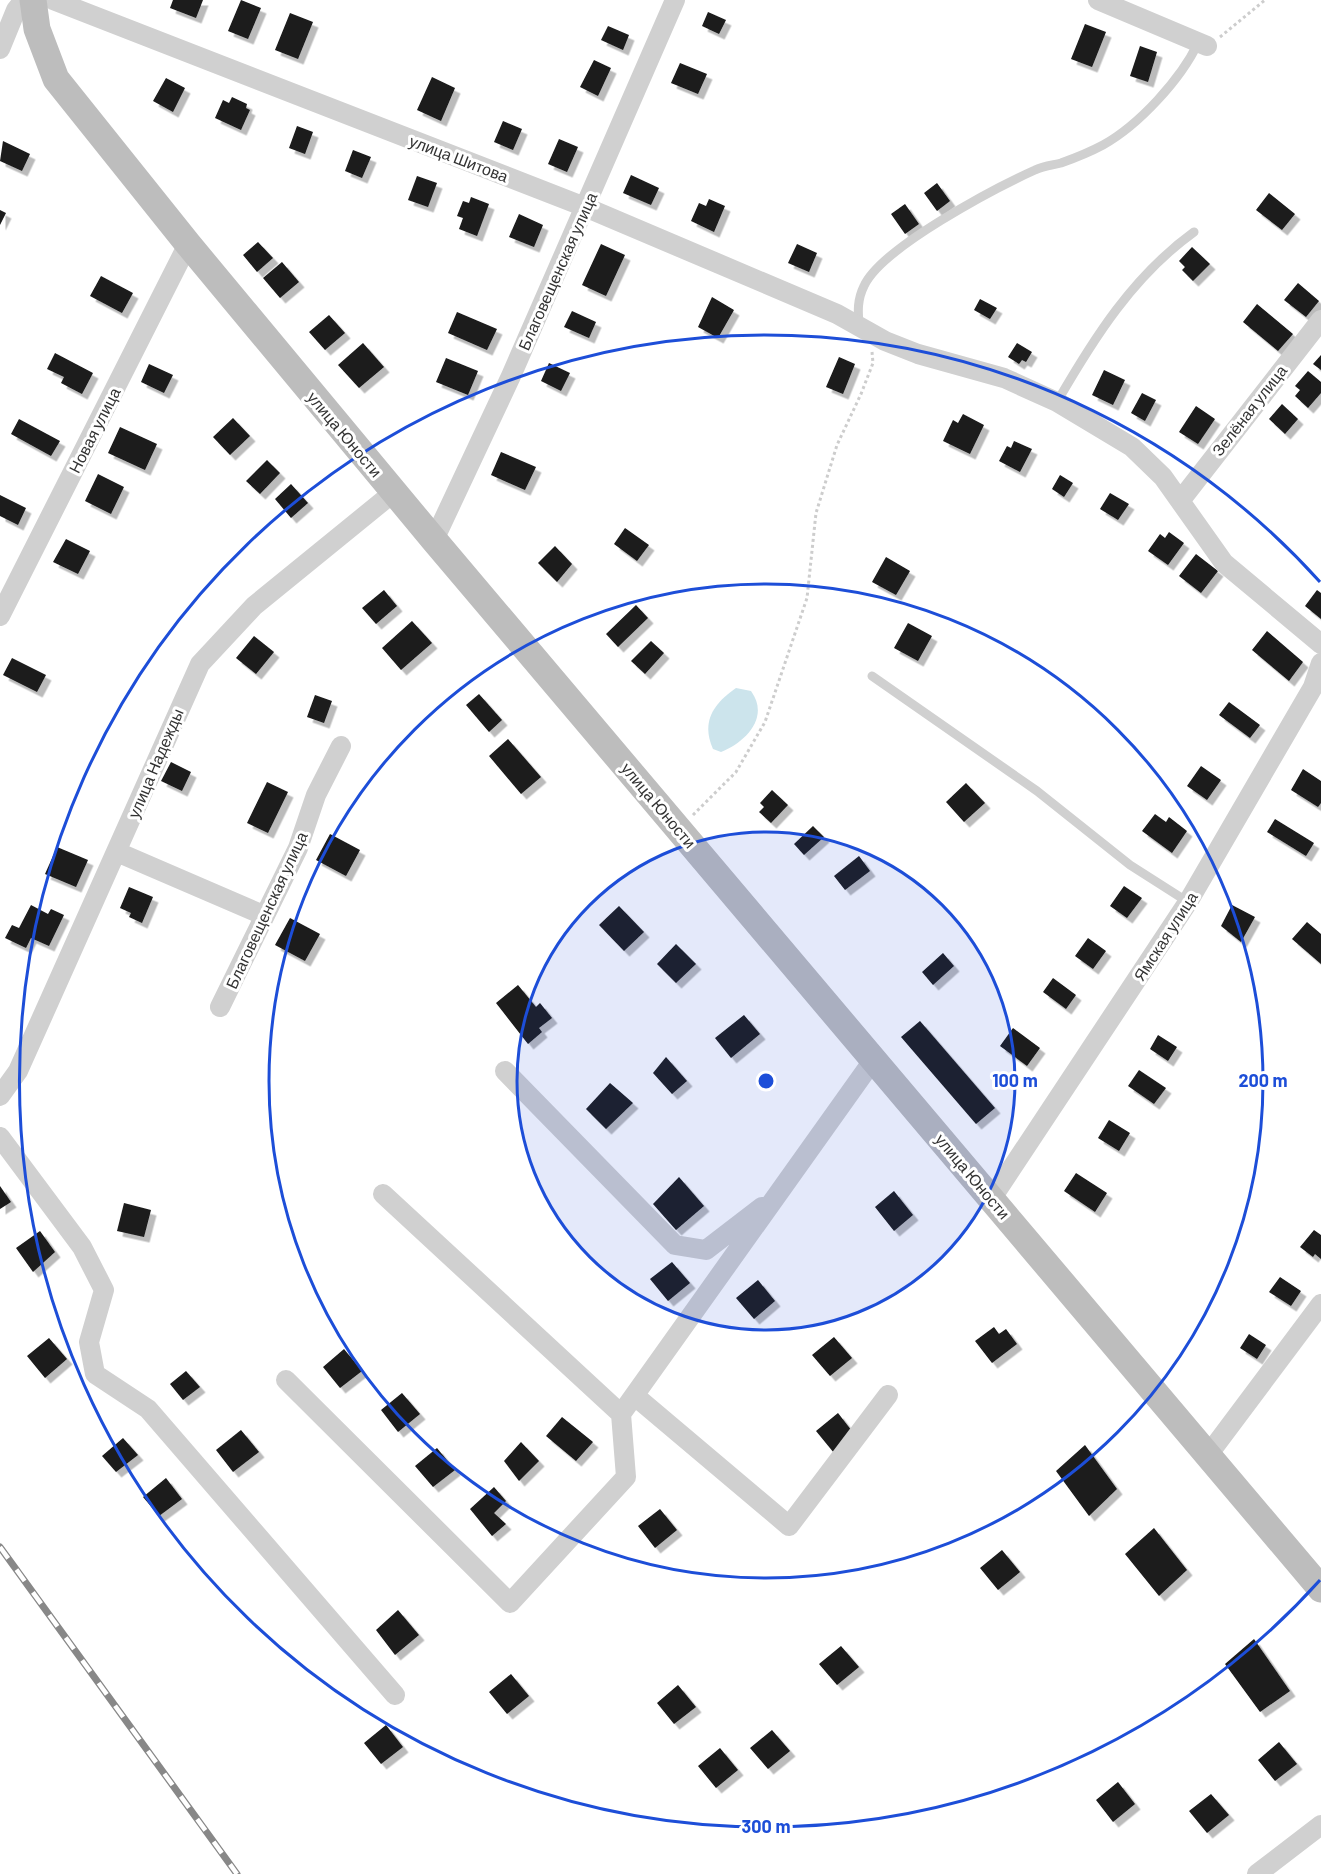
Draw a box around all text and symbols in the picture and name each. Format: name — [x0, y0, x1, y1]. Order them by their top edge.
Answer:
street label: улица Шитова — [407, 130, 511, 186]
street label: Благовещенская улица — [514, 189, 600, 353]
street label: Зелёная улица — [1208, 361, 1290, 459]
street label: Новая улица — [64, 384, 124, 476]
street label: улица Юности — [304, 388, 386, 480]
street label: улица Надежды — [123, 705, 187, 821]
street label: улица Юности — [618, 759, 700, 851]
street label: Благовещенская улица — [221, 828, 311, 991]
street label: Ямская улица — [1129, 888, 1201, 984]
text: 100 m — [992, 1069, 1038, 1091]
text: 200 m — [1238, 1069, 1288, 1091]
centre of rings — [756, 1071, 776, 1091]
street label: улица Юности — [932, 1130, 1014, 1222]
text: 300 m — [742, 1815, 790, 1837]

